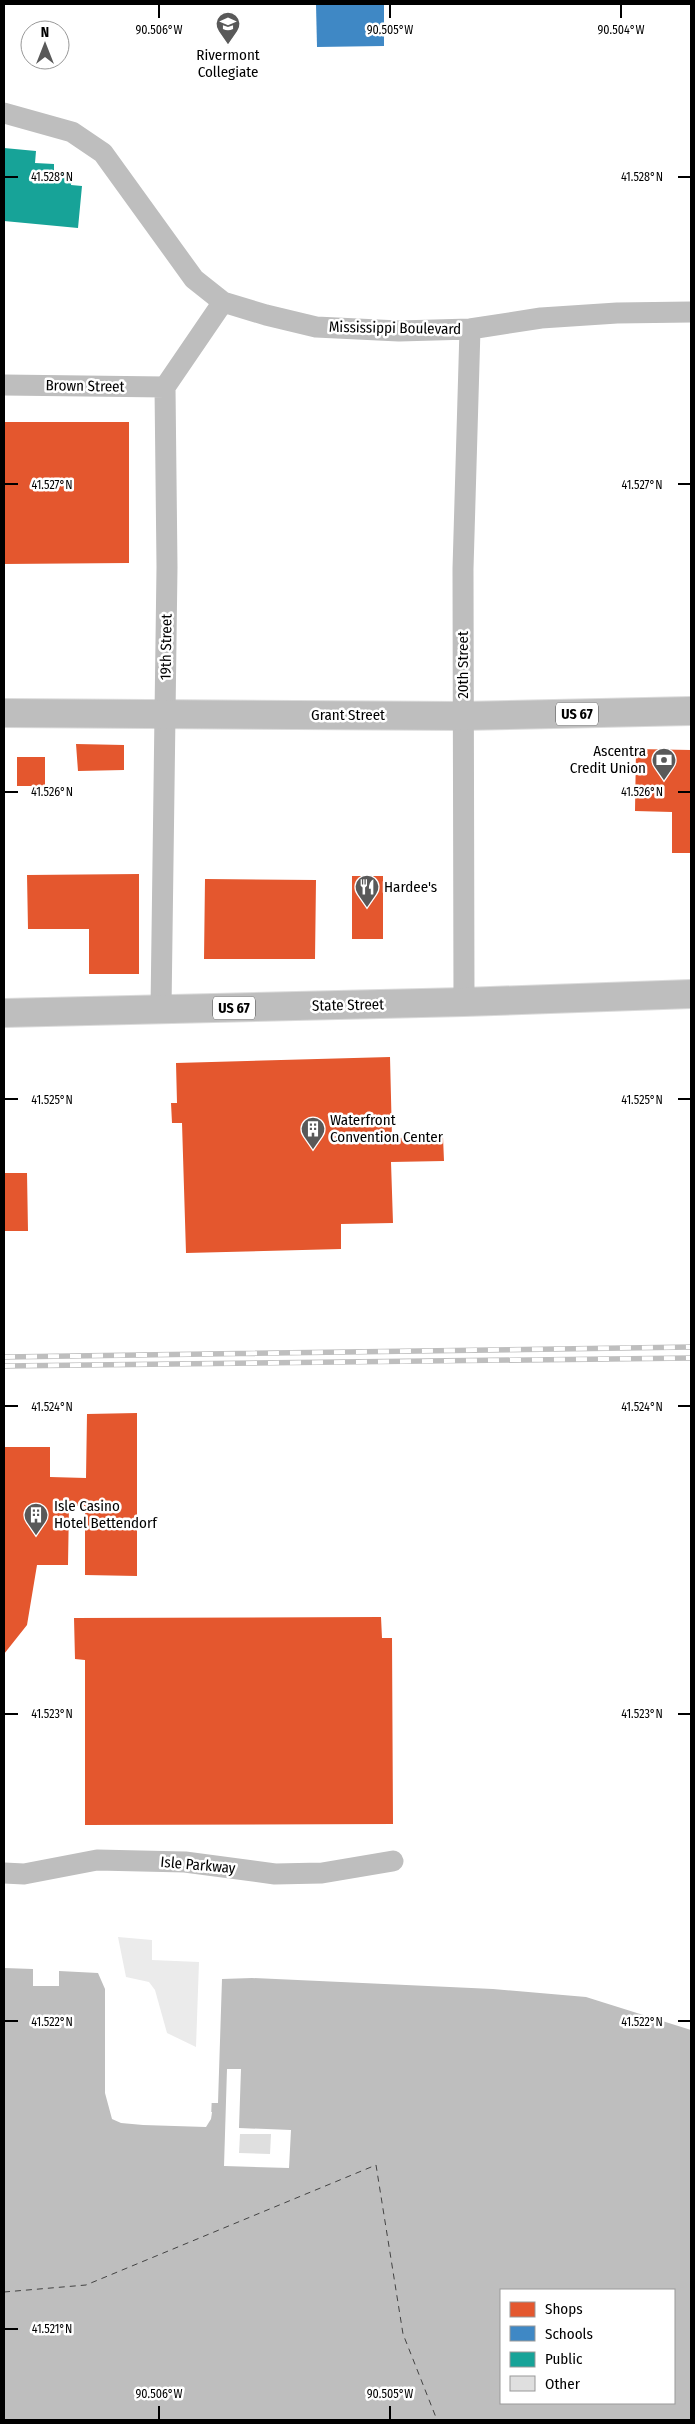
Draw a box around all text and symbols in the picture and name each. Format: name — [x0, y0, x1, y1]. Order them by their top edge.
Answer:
school or university icon: Rivermont Collegiate — [215, 11, 241, 45]
north arrow — [20, 20, 70, 70]
text: 90.506°W — [136, 23, 182, 37]
text: 90.505°W — [367, 23, 413, 37]
text: 90.504°W — [598, 23, 644, 37]
text: N — [41, 24, 49, 41]
place label: Rivermont Collegiate — [196, 46, 260, 81]
text: 41.528°N — [31, 170, 73, 184]
text: 41.528°N — [621, 170, 663, 184]
street label: Mississippi Boulevard — [329, 318, 461, 338]
street label: Brown Street — [45, 376, 125, 396]
text: 41.527°N — [32, 478, 73, 492]
text: 41.527°N — [622, 478, 663, 492]
street label: 19th Street — [156, 614, 176, 680]
street label: 20th Street — [454, 631, 472, 699]
road number: US 67 — [556, 702, 598, 726]
street label: Grant Street — [311, 706, 385, 724]
place label: Ascentra Credit Union — [570, 742, 646, 777]
bank icon: Ascentra Credit Union — [651, 747, 677, 781]
text: 41.526°N — [31, 785, 73, 799]
text: 41.526°N — [621, 785, 663, 799]
restaurant icon: Hardee's — [354, 874, 380, 908]
place label: Hardee's — [384, 878, 437, 896]
street label: State Street — [312, 995, 384, 1015]
road number: US 67 — [213, 996, 255, 1020]
text: 41.525°N — [31, 1093, 73, 1107]
text: 41.525°N — [621, 1093, 663, 1107]
place label: Waterfront Convention Center — [330, 1111, 444, 1146]
building icon: Waterfront Convention Center — [300, 1116, 326, 1150]
text: 41.524°N — [31, 1400, 73, 1414]
text: 41.524°N — [621, 1400, 663, 1414]
place label: Isle Casino Hotel Bettendorf — [54, 1497, 158, 1532]
building icon: Isle Casino Hotel Bettendorf — [23, 1502, 49, 1536]
text: 41.523°N — [31, 1707, 73, 1721]
text: 41.523°N — [621, 1707, 663, 1721]
street label: Isle Parkway — [160, 1853, 237, 1877]
text: 41.522°N — [31, 2015, 73, 2029]
text: 41.522°N — [621, 2015, 663, 2029]
legend — [500, 2289, 675, 2404]
text: Shops — [545, 2300, 583, 2318]
text: 41.521°N — [32, 2322, 72, 2336]
text: Schools — [545, 2325, 593, 2343]
text: Public — [545, 2350, 583, 2368]
text: Other — [545, 2375, 581, 2393]
text: 90.506°W — [136, 2387, 182, 2401]
text: 90.505°W — [367, 2387, 413, 2401]

